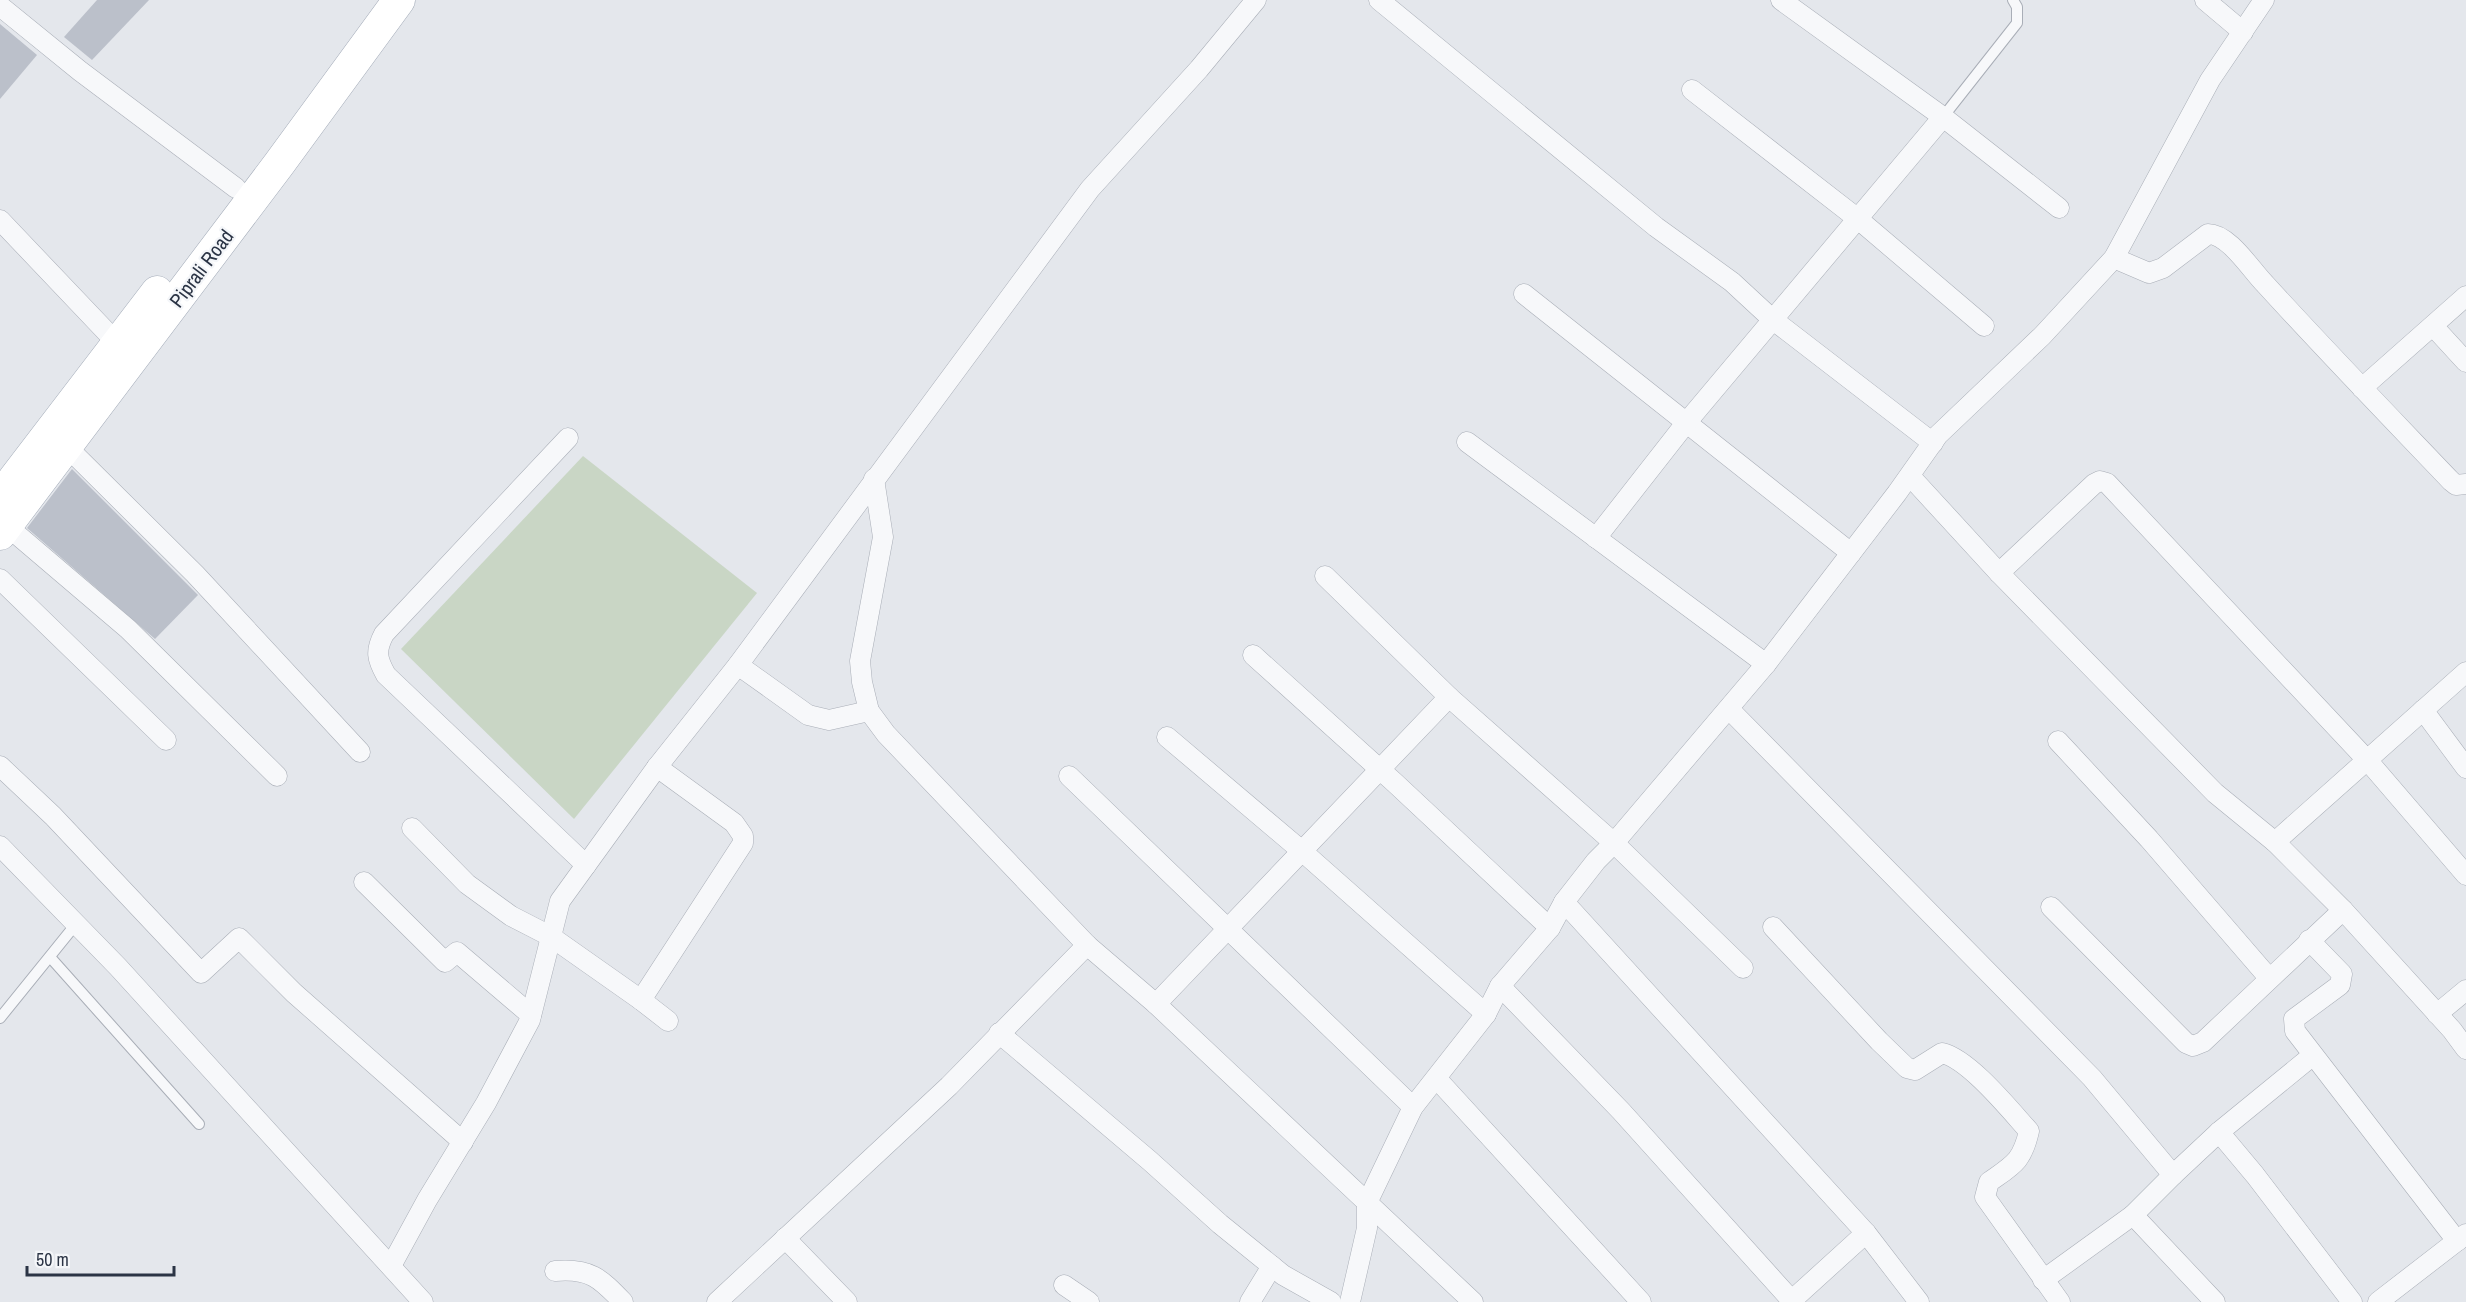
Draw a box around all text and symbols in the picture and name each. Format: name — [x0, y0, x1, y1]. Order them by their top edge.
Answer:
street label: Piprali Road — [163, 223, 239, 313]
scale bar — [27, 1239, 174, 1277]
text: 50 m — [36, 1247, 69, 1272]

